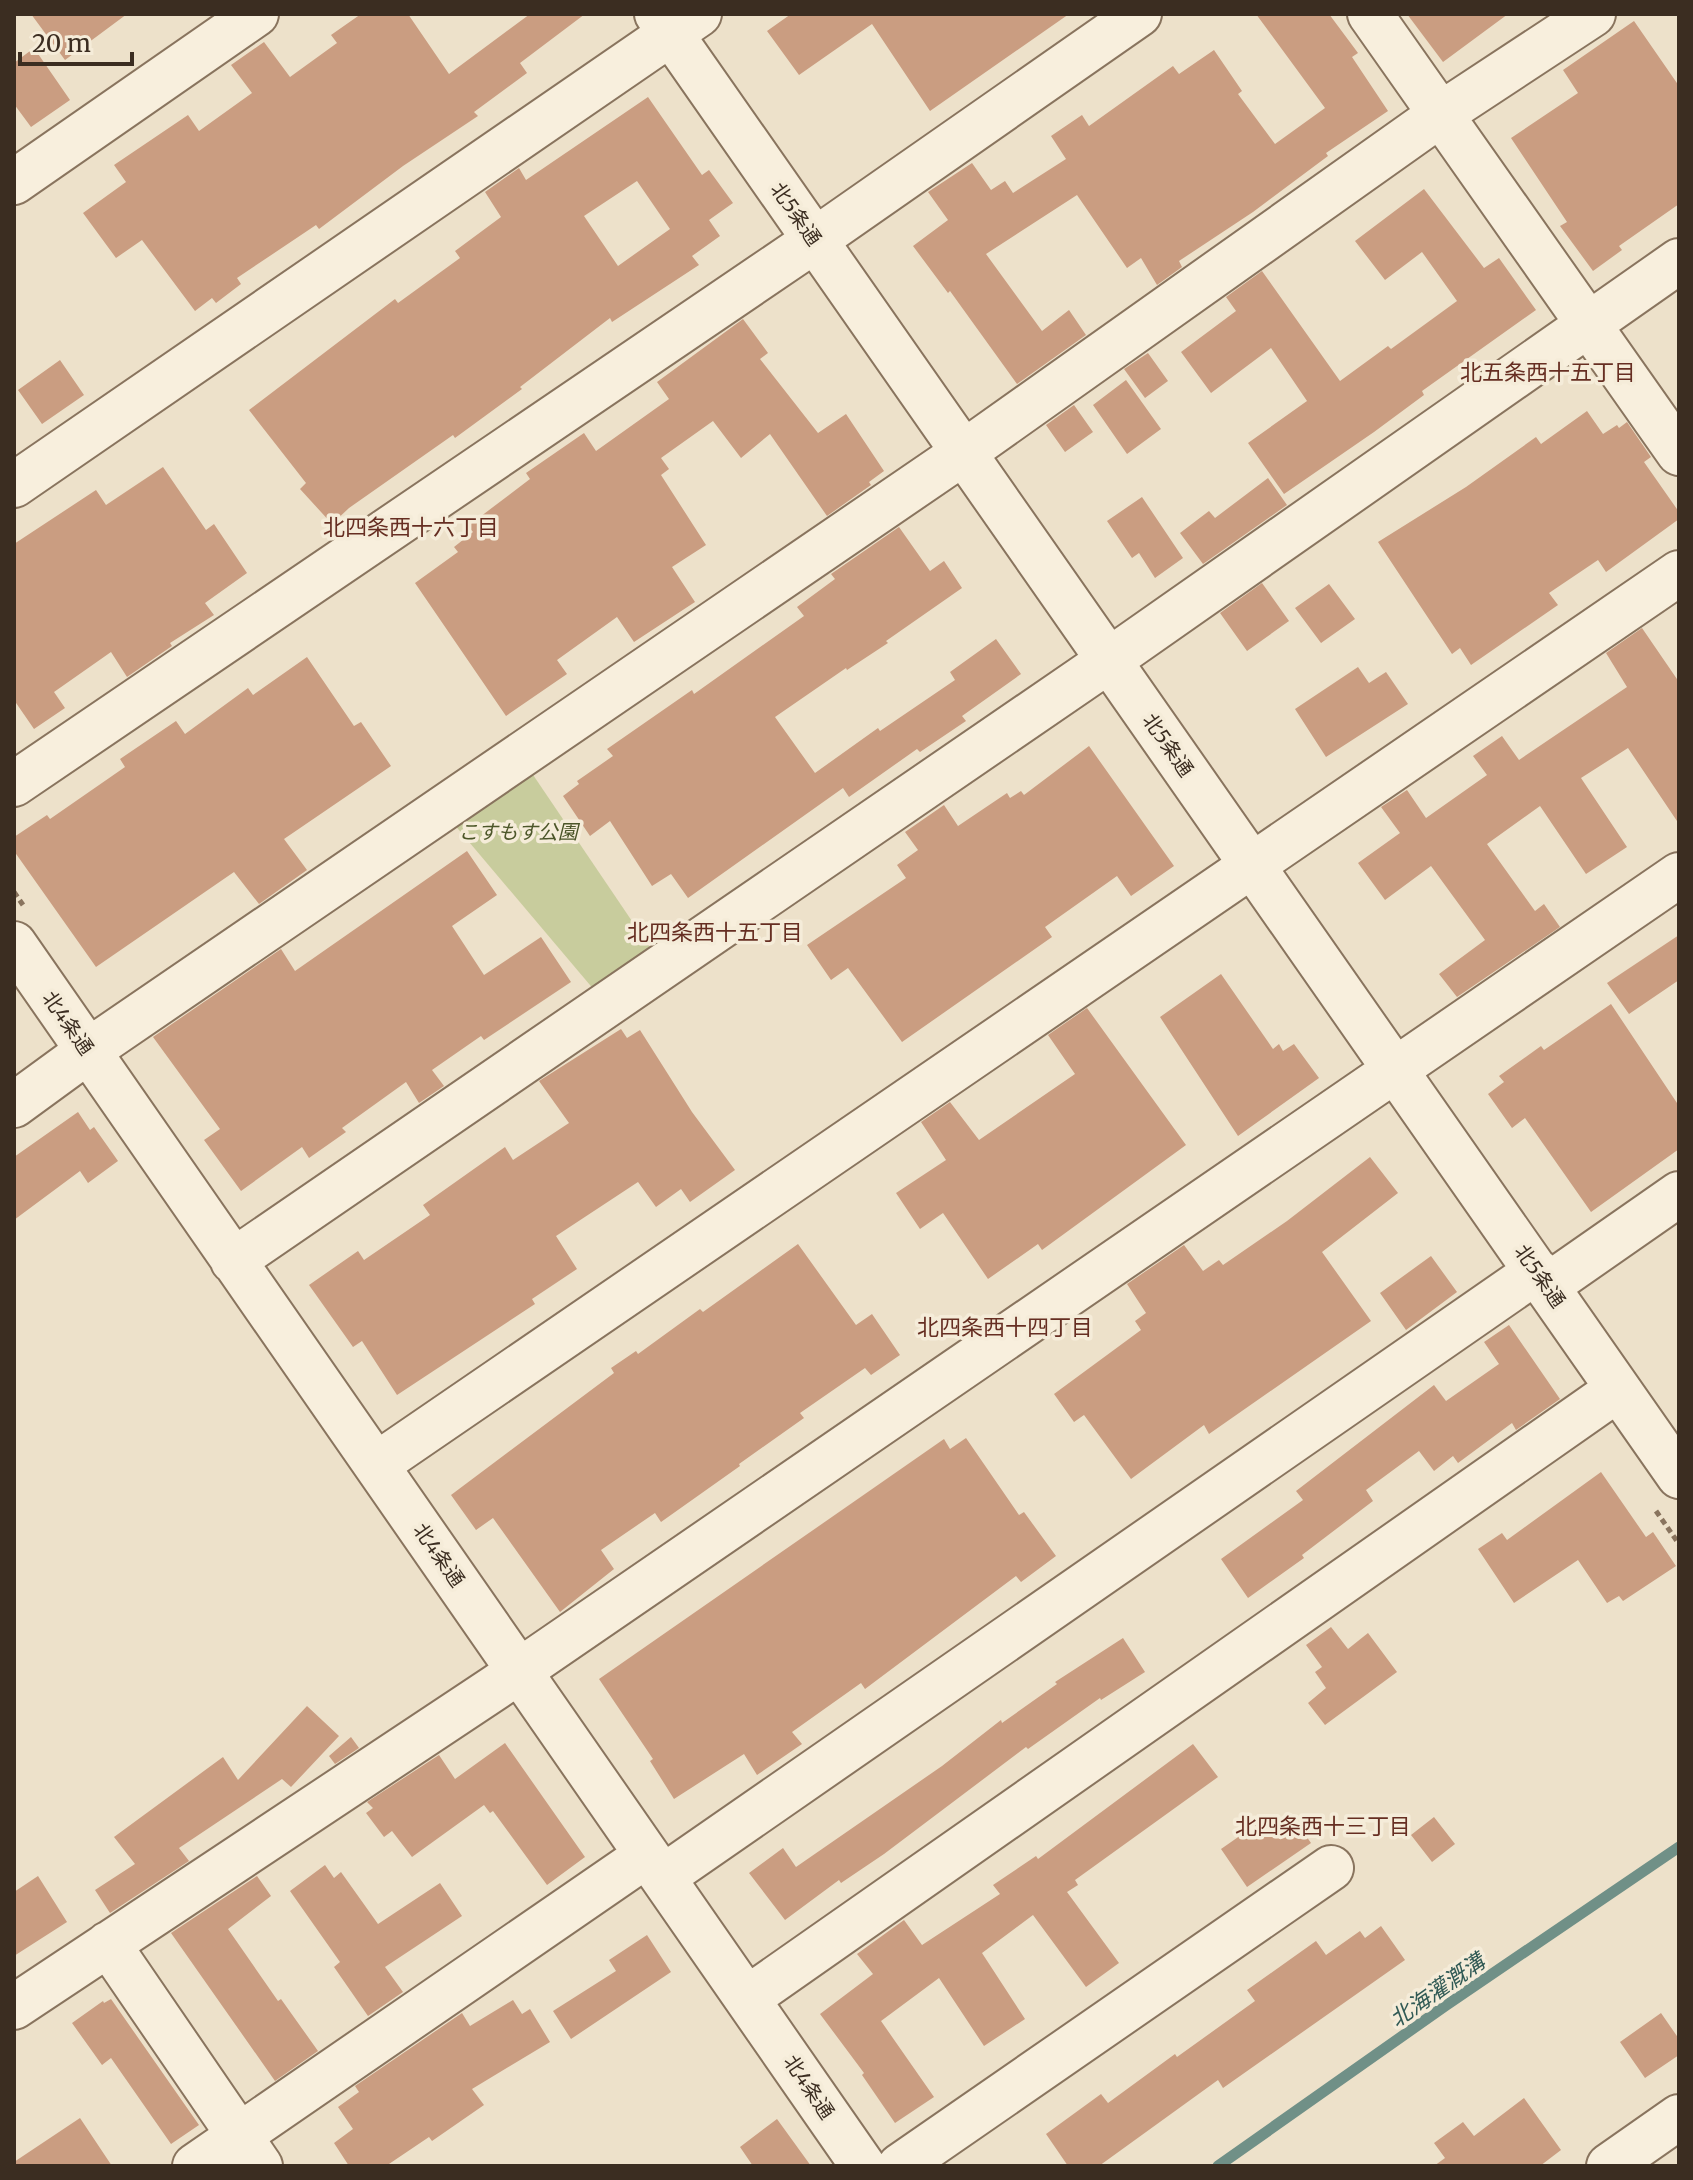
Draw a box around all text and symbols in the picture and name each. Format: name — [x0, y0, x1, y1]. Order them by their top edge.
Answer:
scale bar — [20, 16, 132, 66]
text: 20 m — [32, 28, 91, 59]
street label: 北5条通 — [766, 177, 827, 250]
district label: 北五条西十五丁目 — [1460, 358, 1636, 386]
district label: 北四条西十六丁目 — [323, 513, 499, 541]
street label: 北5条通 — [1138, 708, 1199, 781]
park label: こすもす公園 — [458, 819, 581, 844]
district label: 北四条西十五丁目 — [627, 918, 803, 946]
street label: 北4条通 — [37, 986, 99, 1060]
street label: 北5条通 — [1510, 1239, 1571, 1312]
district label: 北四条西十四丁目 — [917, 1313, 1093, 1341]
street label: 北4条通 — [408, 1518, 470, 1592]
district label: 北四条西十三丁目 — [1235, 1812, 1411, 1840]
water label: 北海灌漑溝 — [1384, 1945, 1493, 2033]
street label: 北4条通 — [779, 2050, 840, 2124]

